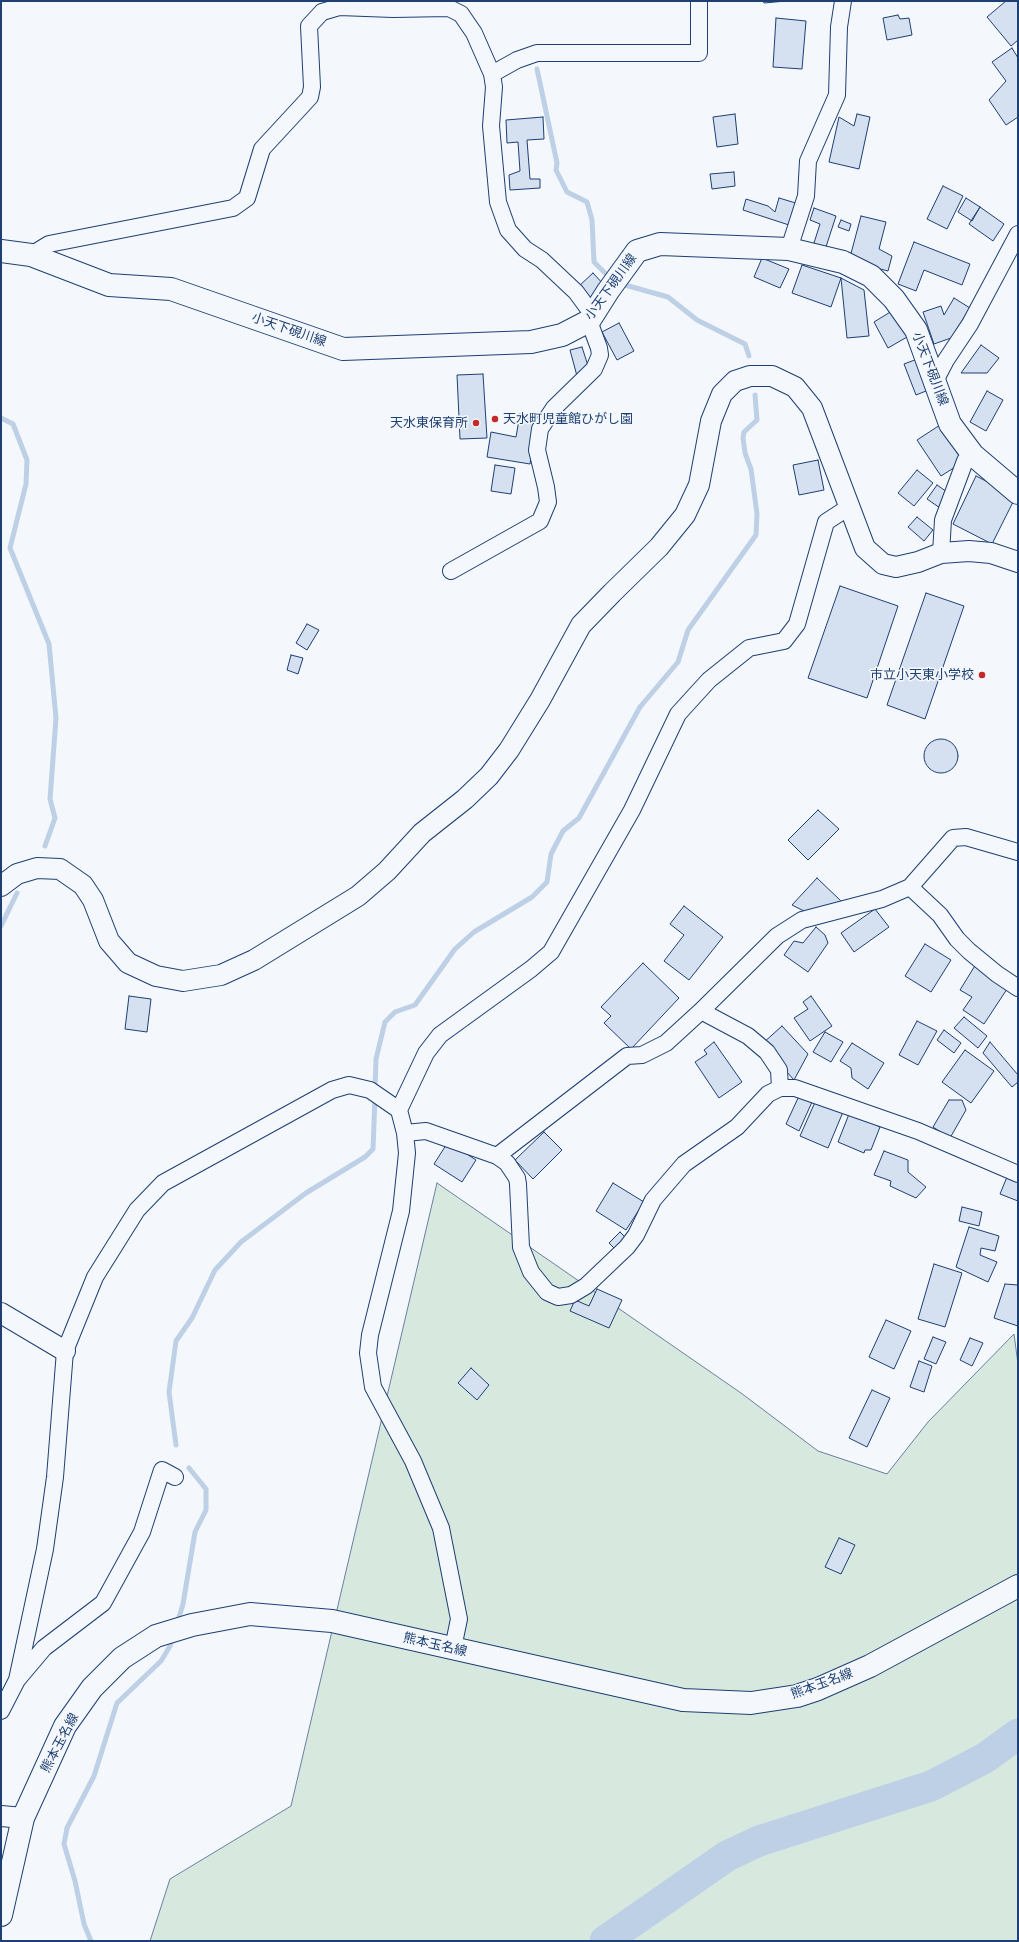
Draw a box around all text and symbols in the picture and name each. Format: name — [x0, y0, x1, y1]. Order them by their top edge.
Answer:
street label: 小天下硯川線 — [582, 251, 640, 323]
street label: 小天下硯川線 — [250, 310, 328, 350]
street label: 小天下硯川線 — [909, 330, 951, 408]
place label: 天水町児童館ひがし園 — [503, 411, 633, 427]
marker: 天水町児童館ひがし園 — [490, 414, 500, 424]
place label: 天水東保育所 — [390, 415, 468, 431]
marker: 天水東保育所 — [471, 418, 481, 428]
place label: 市立小天東小学校 — [870, 667, 974, 683]
marker: 市立小天東小学校 — [977, 670, 987, 680]
street label: 熊本玉名線 — [402, 1630, 468, 1660]
street label: 熊本玉名線 — [789, 1666, 855, 1702]
street label: 熊本玉名線 — [38, 1711, 82, 1775]

